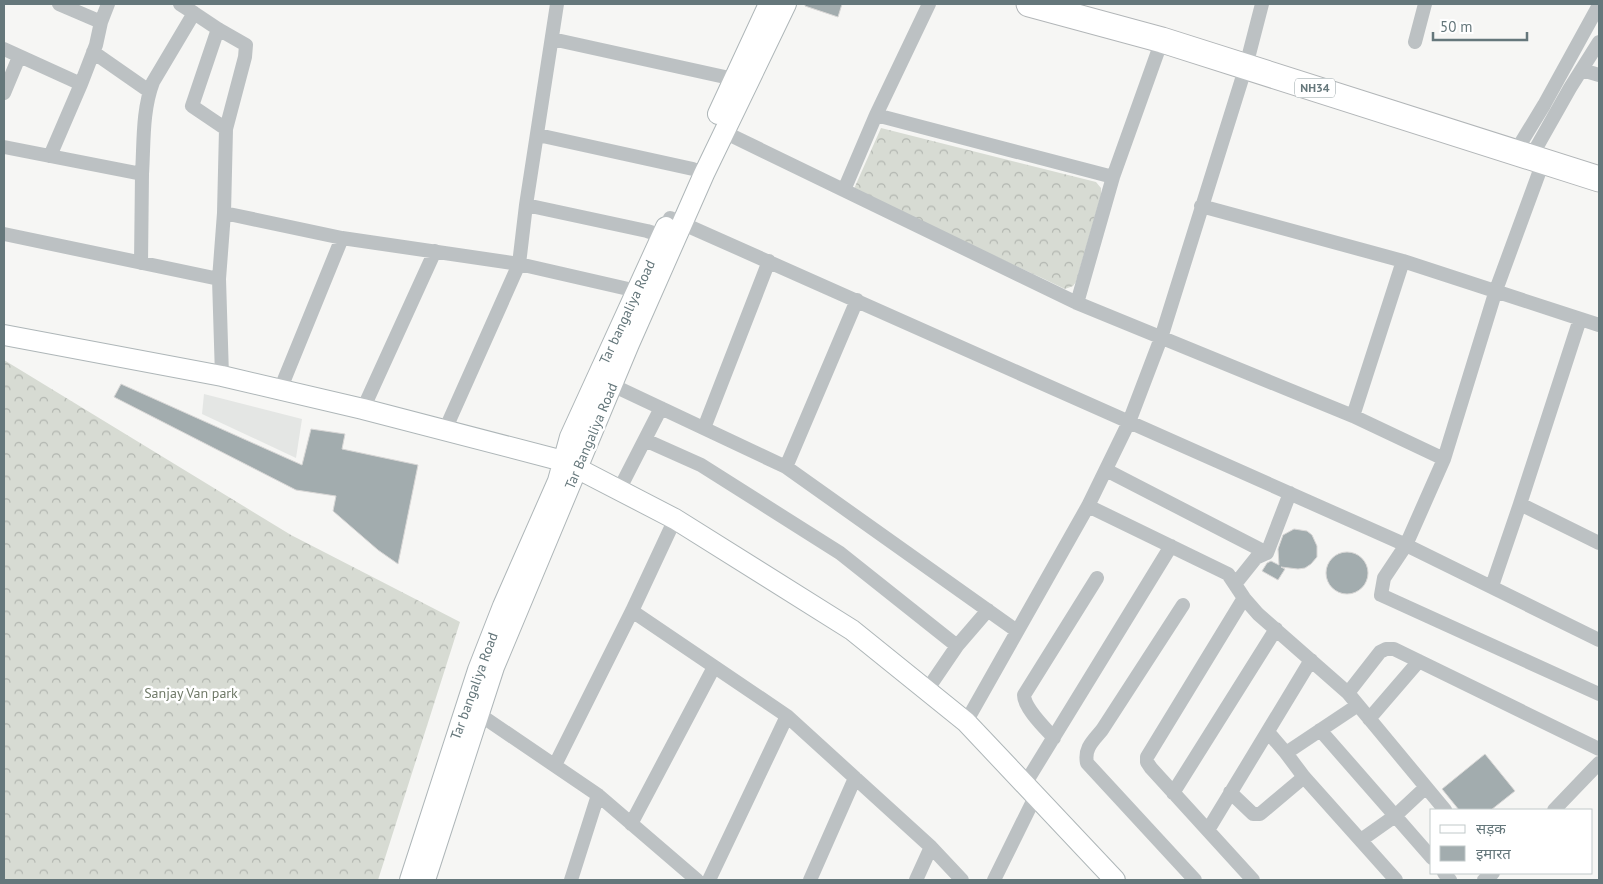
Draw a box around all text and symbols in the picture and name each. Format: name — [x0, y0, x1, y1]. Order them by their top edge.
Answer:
scale bar — [1433, 10, 1527, 42]
text: 50 m — [1440, 17, 1473, 36]
road number: NH34 — [1295, 78, 1335, 98]
street label: Tar bangaliya Road — [595, 257, 659, 367]
street label: Tar Bangaliya Road — [561, 380, 621, 492]
street label: Tar bangaliya Road — [446, 630, 502, 742]
park label: Sanjay Van park — [144, 684, 238, 702]
legend — [1430, 809, 1593, 874]
text: सड़क — [1476, 819, 1506, 838]
text: इमारत — [1476, 844, 1511, 863]

